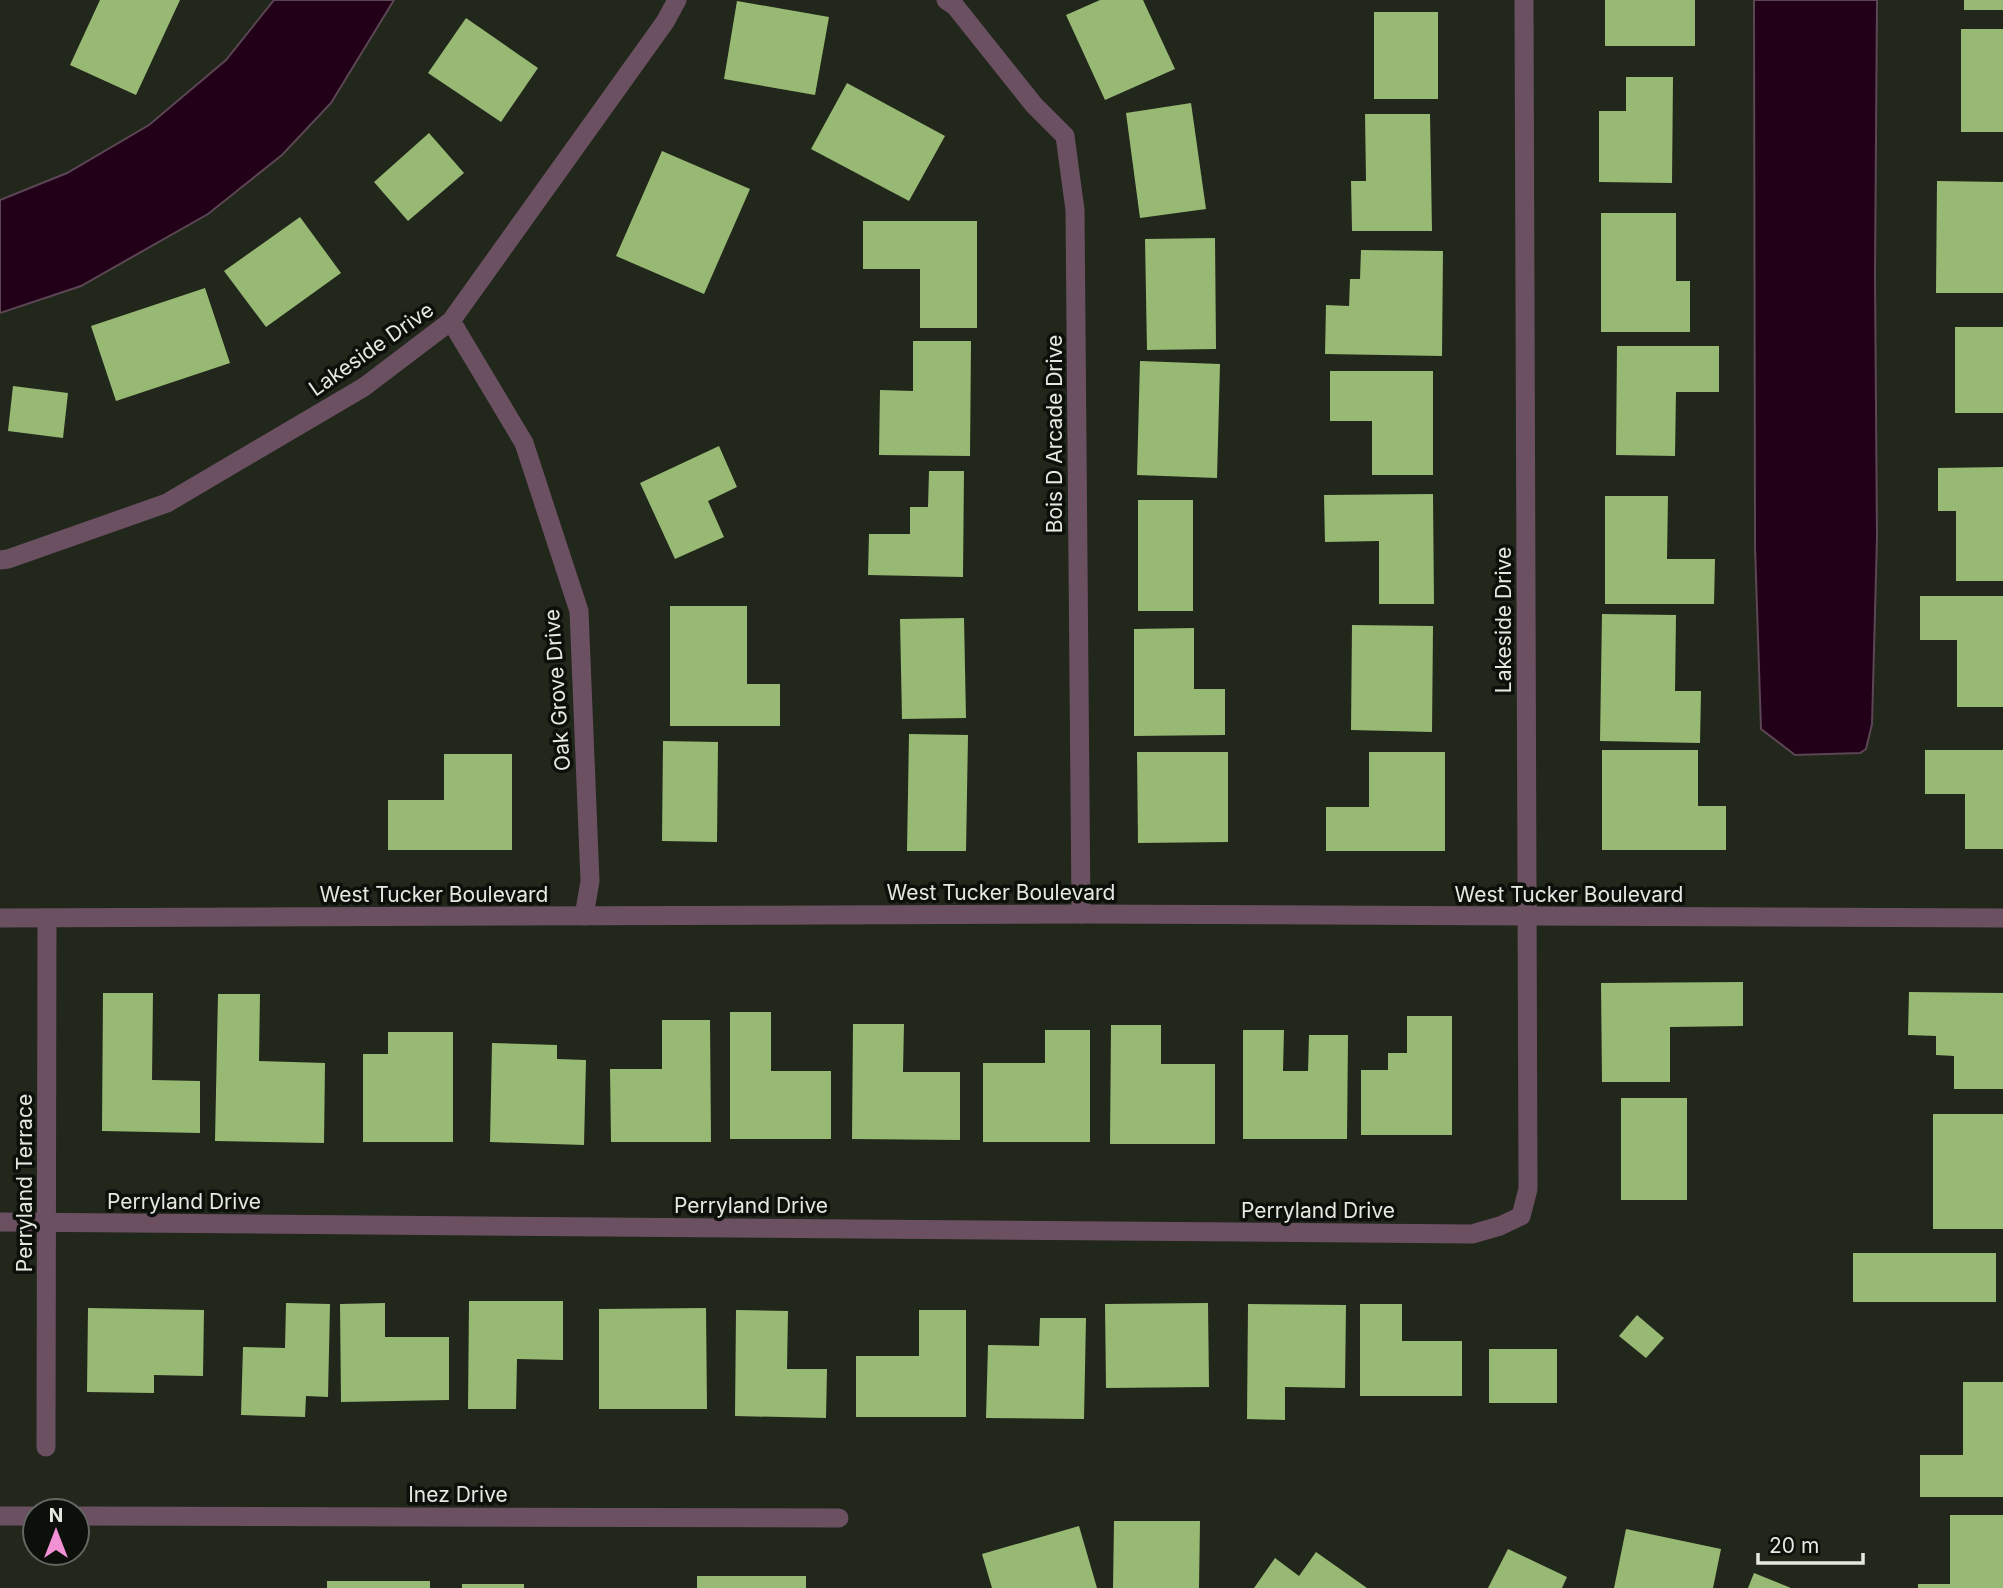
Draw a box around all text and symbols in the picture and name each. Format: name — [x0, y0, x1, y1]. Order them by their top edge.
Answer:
street label: Lakeside Drive — [304, 297, 438, 401]
street label: Bois D Arcade Drive — [1042, 335, 1067, 533]
street label: Lakeside Drive — [1491, 547, 1516, 693]
street label: Oak Grove Drive — [539, 608, 575, 772]
street label: West Tucker Boulevard — [887, 880, 1115, 905]
street label: West Tucker Boulevard — [320, 882, 548, 907]
street label: West Tucker Boulevard — [1455, 882, 1683, 907]
street label: Perryland Terrace — [12, 1094, 37, 1272]
street label: Perryland Drive — [107, 1189, 261, 1214]
street label: Perryland Drive — [674, 1193, 828, 1218]
street label: Perryland Drive — [1241, 1198, 1395, 1223]
street label: Inez Drive — [408, 1482, 508, 1507]
north arrow — [21, 1497, 91, 1567]
text: N — [49, 1504, 63, 1527]
scale bar — [1758, 1522, 1863, 1566]
text: 20 m — [1769, 1533, 1819, 1558]

